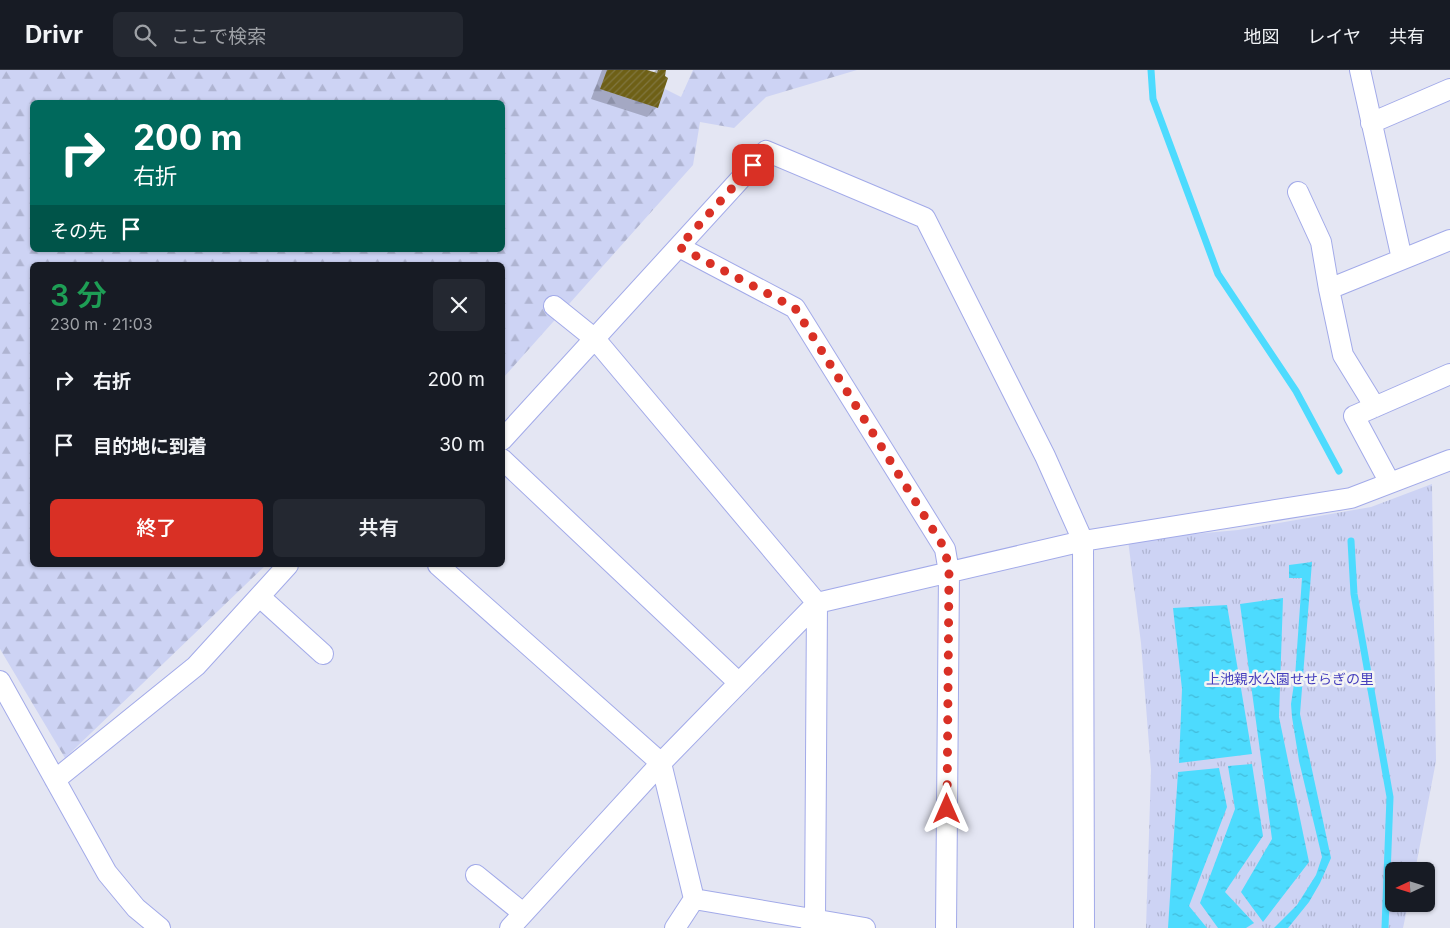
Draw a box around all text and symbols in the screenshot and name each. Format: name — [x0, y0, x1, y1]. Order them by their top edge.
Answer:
search box — [113, 12, 463, 57]
text: Drivr — [25, 20, 83, 49]
icon: search — [131, 21, 159, 49]
text: ここで検索 — [171, 25, 266, 48]
text: 地図 — [1244, 26, 1280, 47]
text: レイヤ — [1308, 26, 1361, 47]
text: 共有 — [1389, 26, 1425, 47]
text: 200 m — [133, 116, 242, 158]
icon: right — [50, 120, 115, 185]
pin — [732, 144, 774, 186]
icon: arrive — [739, 151, 767, 179]
text: 右折 — [133, 163, 177, 189]
icon: arrive — [117, 215, 145, 243]
text: その先 — [50, 220, 107, 243]
text: 3 分 — [50, 277, 107, 313]
button: close — [433, 279, 485, 331]
text: 230 m · 21:03 — [50, 314, 153, 334]
icon: right — [50, 366, 78, 394]
text: 200 m — [427, 368, 485, 391]
text: 右折 — [93, 370, 131, 393]
icon: arrive — [50, 431, 78, 459]
text: 30 m — [439, 433, 485, 456]
text: 目的地に到着 — [93, 435, 207, 458]
button: 終了 — [50, 499, 263, 557]
button: 共有 — [273, 499, 485, 557]
park label: 上池親水公園せせらぎの里 — [1206, 670, 1374, 687]
position arrow — [920, 782, 972, 834]
north arrow — [1385, 862, 1435, 912]
map controls — [1385, 862, 1435, 912]

